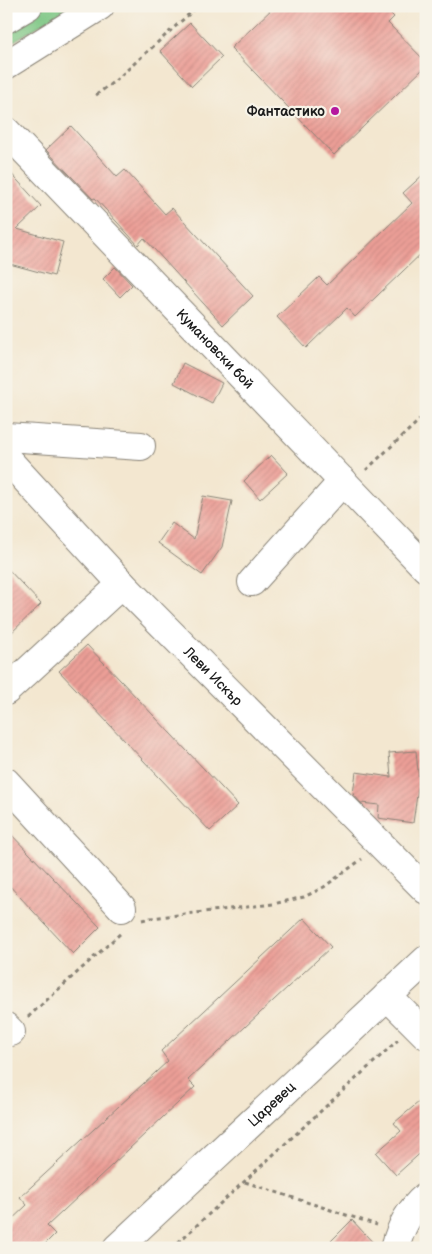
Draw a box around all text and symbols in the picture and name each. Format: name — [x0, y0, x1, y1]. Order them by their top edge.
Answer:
place label: Фантастико — [247, 103, 325, 120]
marker: Фантастико — [329, 105, 341, 117]
street label: Кумановски бой — [173, 306, 257, 393]
street label: Леви Искър — [180, 643, 246, 709]
street label: Царевец — [245, 1078, 299, 1131]

